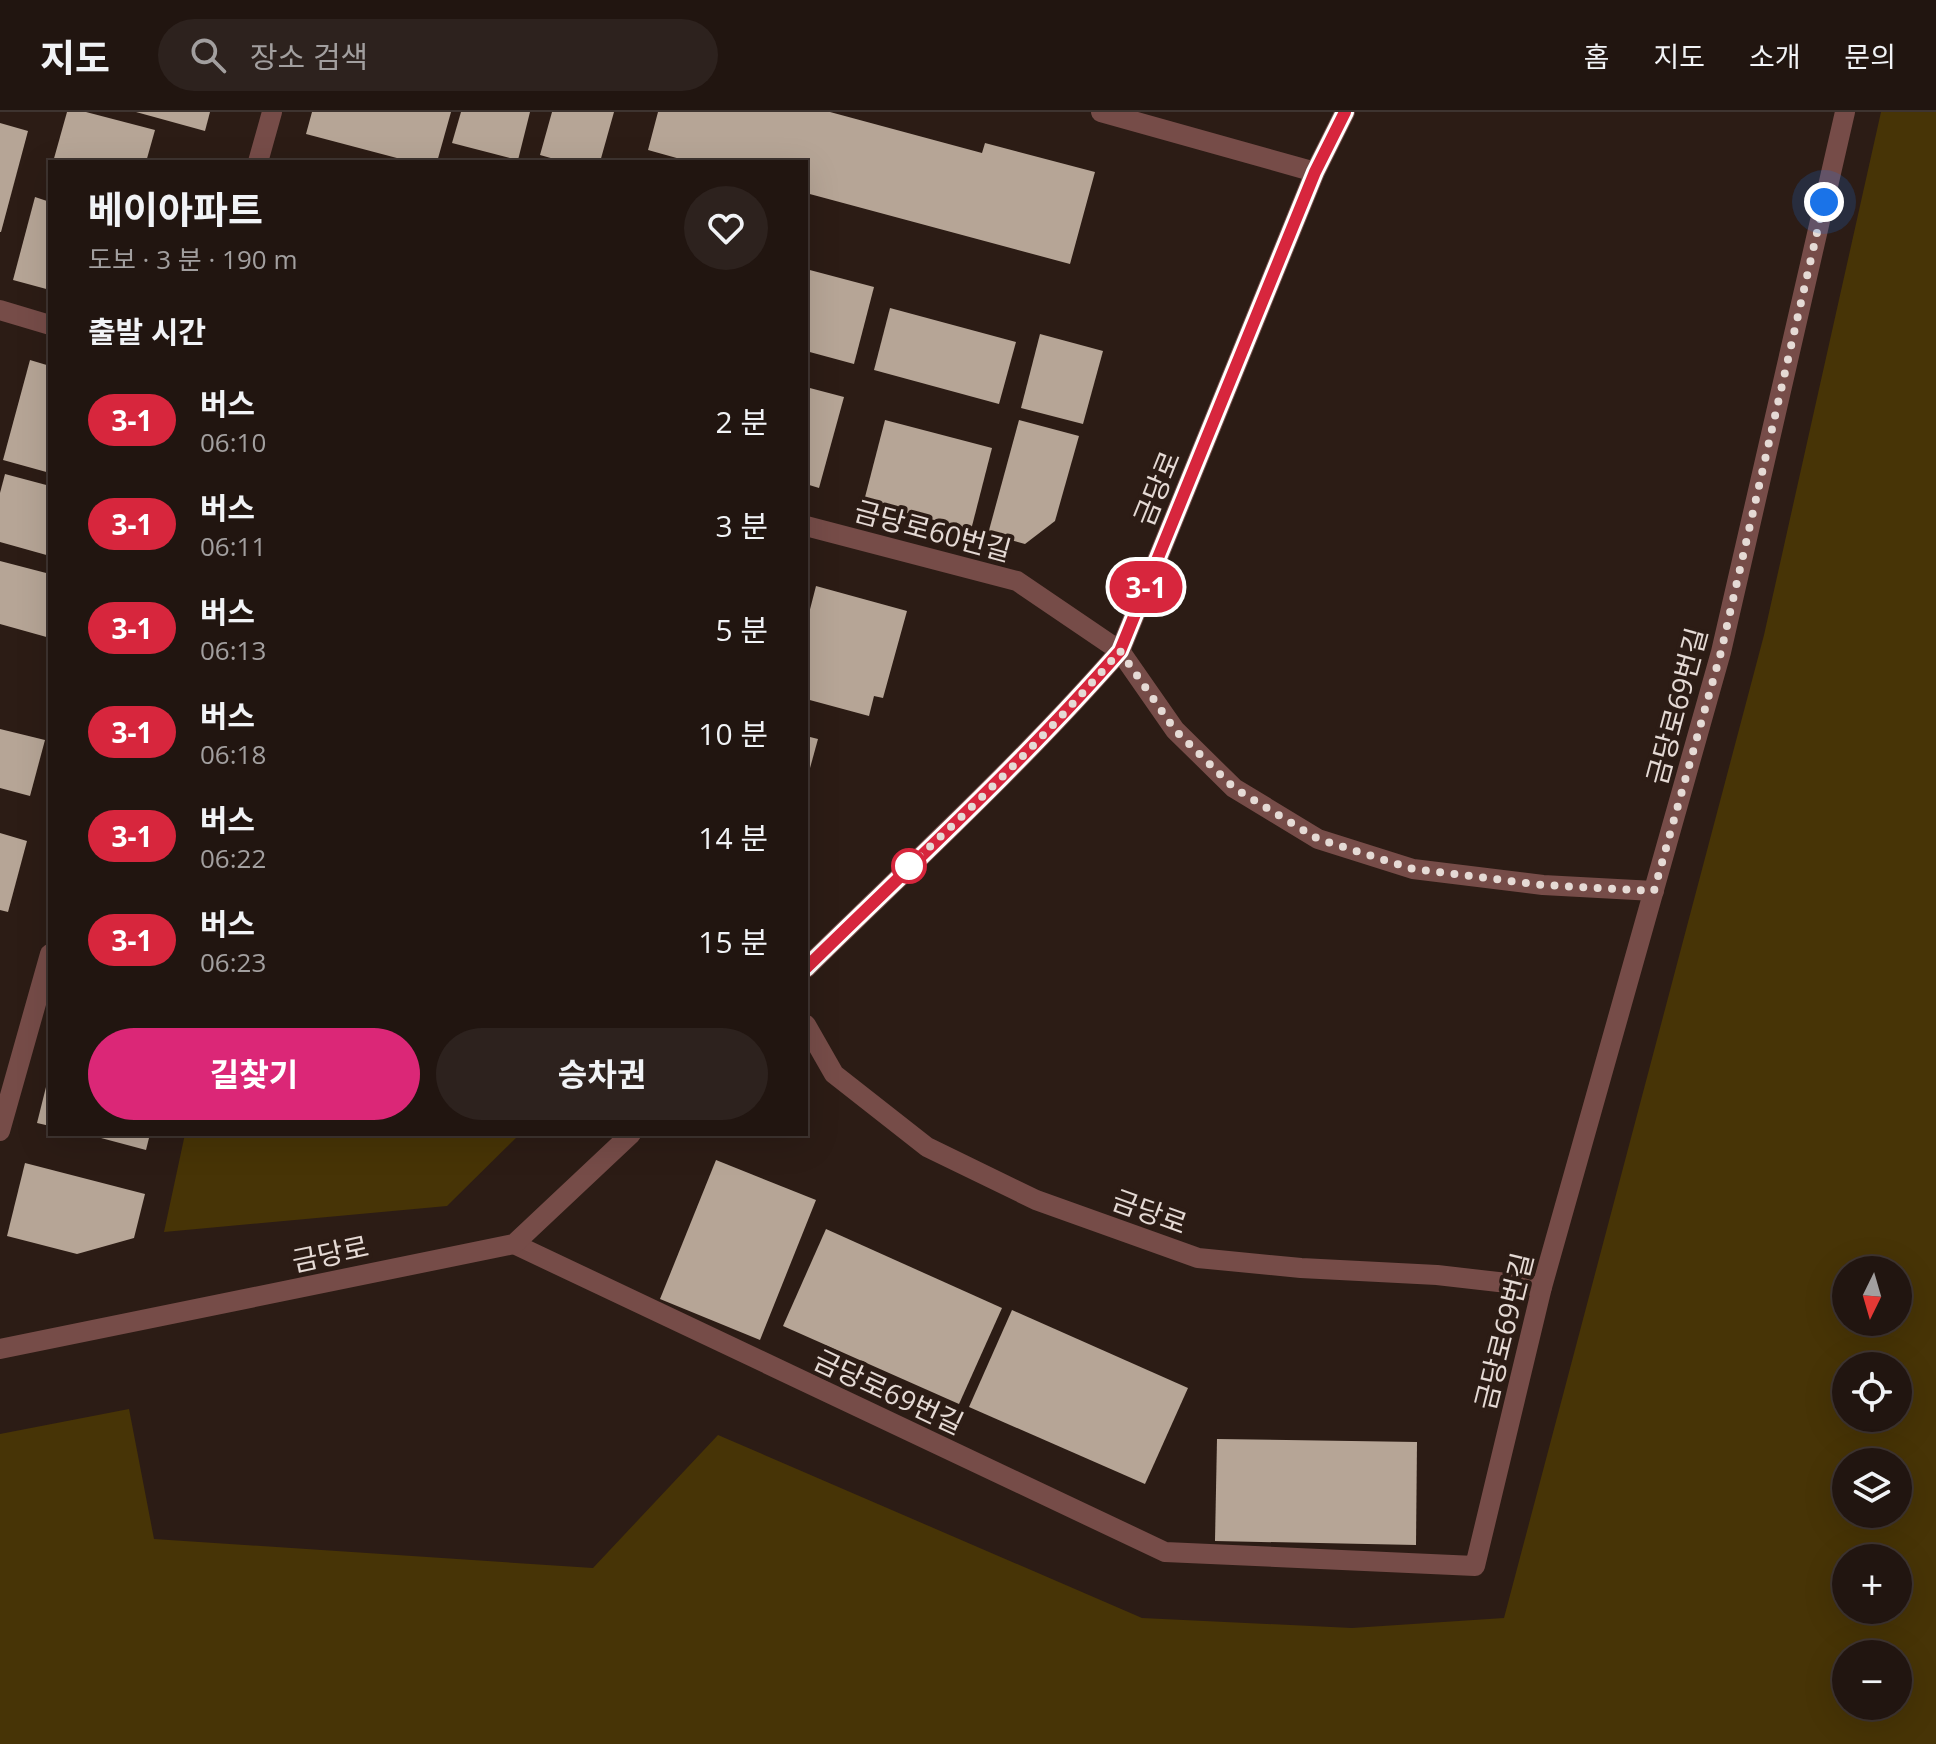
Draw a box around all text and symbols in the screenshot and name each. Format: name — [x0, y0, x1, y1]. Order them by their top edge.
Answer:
search box — [158, 19, 718, 91]
text: 지도 — [40, 31, 110, 83]
icon: search — [186, 33, 230, 77]
text: 장소 검색 — [250, 36, 368, 77]
text: 홈 — [1584, 37, 1609, 75]
text: 지도 — [1653, 37, 1705, 75]
text: 소개 — [1749, 37, 1800, 75]
text: 문의 — [1844, 37, 1896, 75]
your location — [1804, 182, 1844, 222]
text: 베이아파트 — [88, 183, 263, 235]
button: heart — [684, 186, 768, 270]
text: 도보 · 3 분 · 190 m — [88, 241, 297, 277]
text: 출발 시간 — [88, 311, 206, 352]
text: 버스 — [200, 383, 255, 424]
text: 3-1 — [111, 401, 153, 439]
text: 2 분 — [715, 401, 768, 442]
text: 06:10 — [200, 424, 266, 460]
street label: 금당로 — [1124, 445, 1188, 531]
text: 버스 — [200, 487, 255, 528]
street label: 금당로60번길 — [850, 491, 1016, 569]
text: 3-1 — [111, 505, 153, 543]
text: 3 분 — [715, 505, 768, 546]
text: 06:11 — [200, 528, 266, 564]
line badge: 3-1 — [1100, 561, 1192, 613]
text: 3-1 — [1125, 568, 1167, 606]
text: 버스 — [200, 591, 255, 632]
text: 3-1 — [111, 609, 153, 647]
text: 5 분 — [715, 609, 768, 650]
street label: 금당로69번길 — [1637, 623, 1715, 789]
text: 06:13 — [200, 632, 266, 668]
text: 버스 — [200, 695, 255, 736]
text: 3-1 — [111, 713, 153, 751]
text: 10 분 — [698, 713, 768, 754]
text: 06:18 — [200, 736, 266, 772]
text: 버스 — [200, 799, 255, 840]
text: 3-1 — [111, 817, 153, 855]
text: 14 분 — [698, 817, 768, 858]
text: 06:22 — [200, 840, 266, 876]
unlabelled marker — [892, 849, 926, 883]
text: 버스 — [200, 903, 255, 944]
text: 3-1 — [111, 921, 153, 959]
text: 15 분 — [698, 921, 768, 962]
text: 06:23 — [200, 944, 266, 980]
button: 길찾기 — [88, 1028, 420, 1120]
button: 승차권 — [436, 1028, 768, 1120]
street label: 금당로 — [1107, 1180, 1193, 1242]
street label: 금당로 — [288, 1226, 372, 1280]
street label: 금당로69번길 — [1465, 1248, 1541, 1414]
north arrow — [1832, 1256, 1912, 1336]
map controls — [1832, 1256, 1912, 1720]
street label: 금당로69번길 — [808, 1340, 970, 1442]
button: locate — [1832, 1352, 1912, 1432]
button: layers — [1832, 1448, 1912, 1528]
button: + — [1832, 1544, 1912, 1624]
button: − — [1832, 1640, 1912, 1720]

